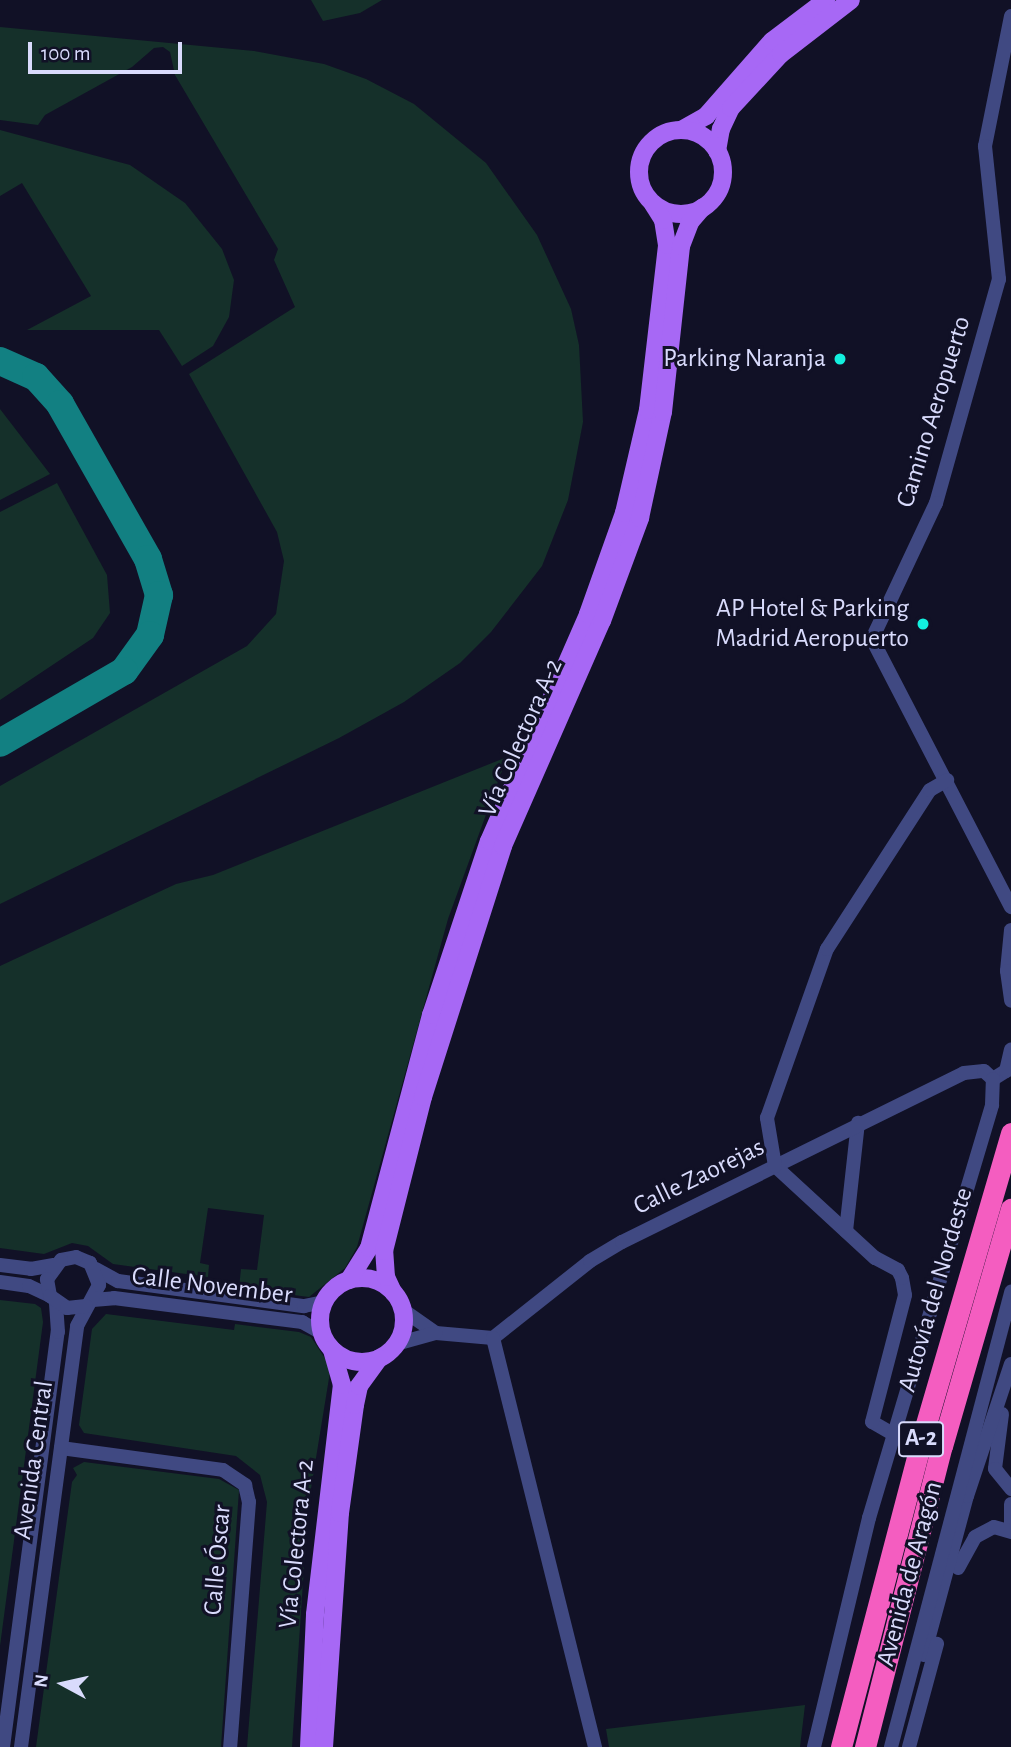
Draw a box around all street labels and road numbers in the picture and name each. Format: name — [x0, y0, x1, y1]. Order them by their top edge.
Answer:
street label: Camino Aeropuerto — [890, 313, 978, 511]
street label: Vía Colectora A-2 — [472, 654, 570, 822]
street label: Calle Zaorejas — [628, 1132, 770, 1222]
street label: Autovía del Nordeste — [892, 1184, 980, 1396]
street label: Calle November — [130, 1261, 294, 1311]
street label: Avenida Central — [7, 1379, 61, 1541]
road number: A-2 — [897, 1419, 946, 1460]
street label: Vía Colectora A-2 — [273, 1458, 321, 1630]
street label: Avenida de Aragón — [870, 1478, 950, 1670]
street label: Calle Óscar — [198, 1504, 238, 1616]

